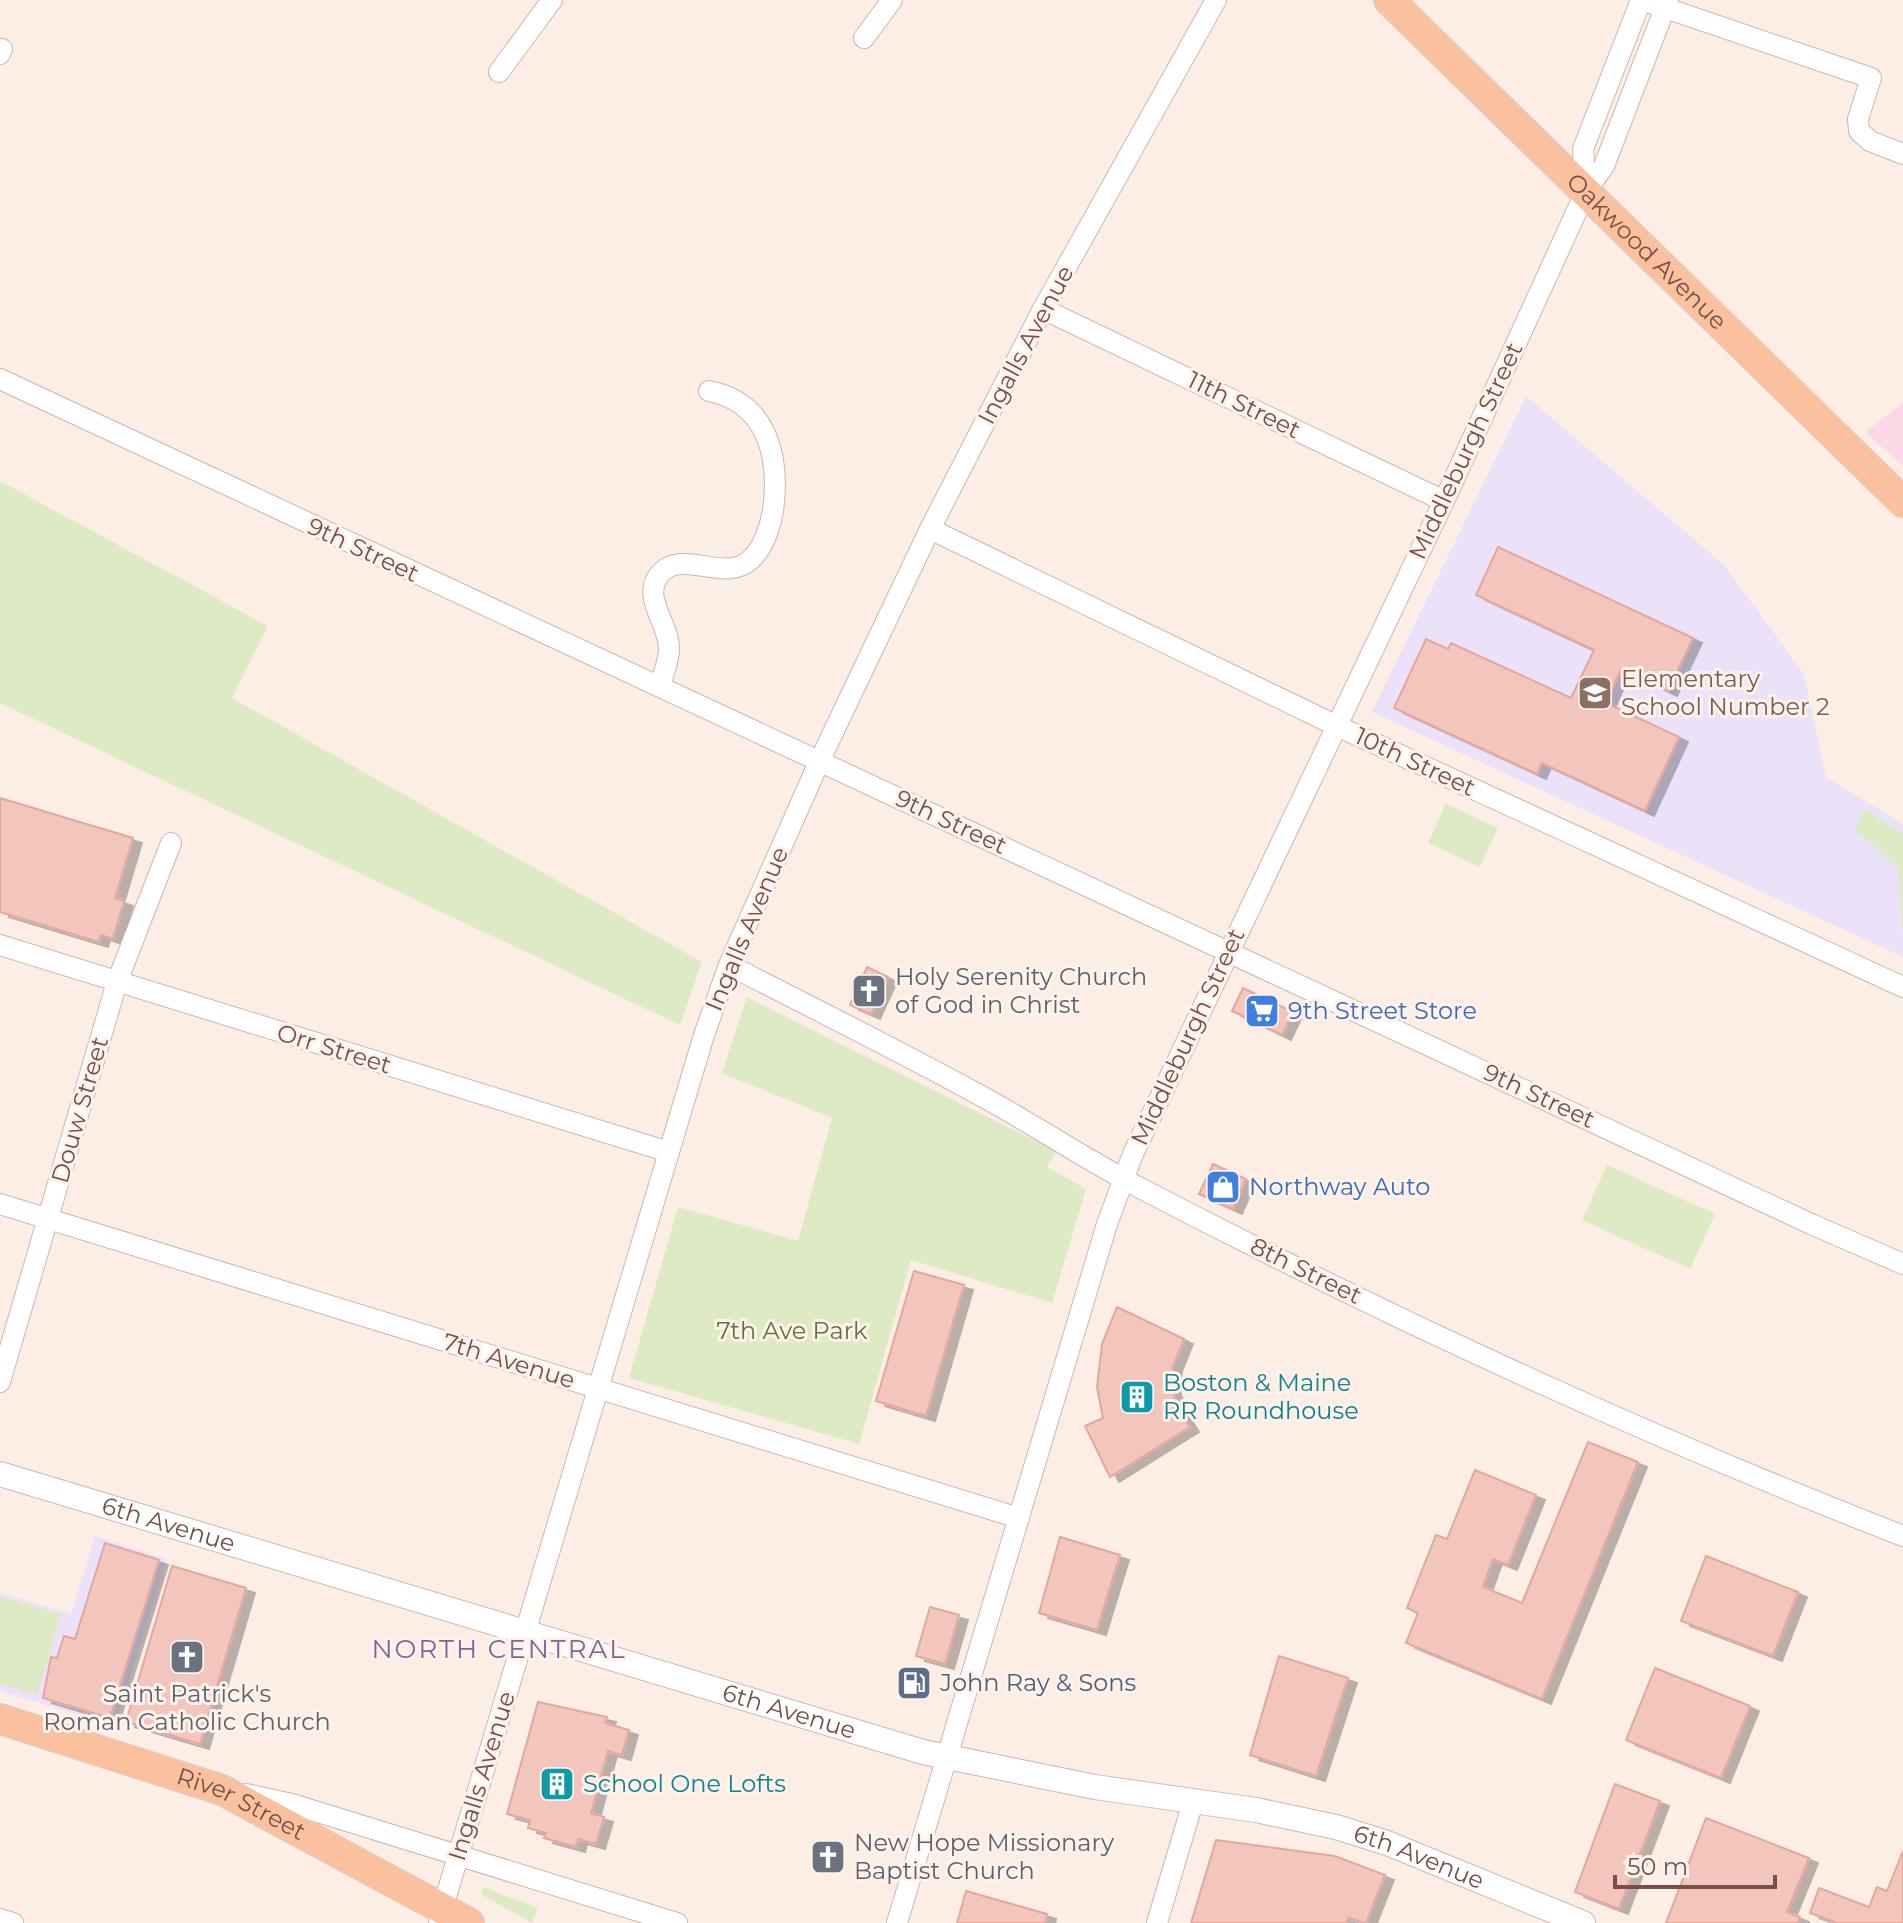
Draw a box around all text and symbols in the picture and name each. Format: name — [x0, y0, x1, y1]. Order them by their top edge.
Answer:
street label: Oakwood Avenue — [1561, 167, 1733, 336]
street label: Ingalls Avenue — [972, 260, 1080, 429]
street label: Middleburgh Street — [1403, 337, 1529, 564]
street label: 11th Street — [1183, 365, 1306, 444]
street label: 9th Street — [303, 511, 424, 588]
place label: Elementary School Number 2 — [1621, 664, 1830, 721]
school or university icon: Elementary School Number 2 — [1576, 674, 1614, 712]
street label: 10th Street — [1350, 721, 1480, 802]
street label: 9th Street — [891, 783, 1012, 860]
street label: Ingalls Avenue — [699, 842, 794, 1015]
street label: Middleburgh Street — [1125, 923, 1251, 1150]
place label: Holy Serenity Church of God in Christ — [895, 962, 1147, 1019]
church icon: Holy Serenity Church of God in Christ — [850, 972, 888, 1010]
supermarket icon: 9th Street Store — [1243, 992, 1281, 1030]
place label: 9th Street Store — [1288, 996, 1477, 1025]
street label: Orr Street — [273, 1017, 395, 1080]
street label: Douw Street — [45, 1033, 114, 1186]
street label: 9th Street — [1479, 1057, 1600, 1134]
shop icon: Northway Auto — [1204, 1168, 1242, 1206]
place label: Northway Auto — [1249, 1172, 1430, 1201]
street label: 8th Street — [1246, 1231, 1367, 1310]
park label: 7th Ave Park — [717, 1316, 868, 1345]
street label: 7th Avenue — [440, 1327, 579, 1394]
place label: Boston & Maine RR Roundhouse — [1163, 1368, 1359, 1425]
building icon: Boston & Maine RR Roundhouse — [1118, 1378, 1156, 1416]
street label: 6th Avenue — [99, 1491, 239, 1558]
district label: NORTH CENTRAL — [371, 1633, 627, 1665]
church icon: Saint Patrick's Roman Catholic Church — [168, 1638, 206, 1676]
fuel station icon: John Ray & Sons — [895, 1664, 933, 1702]
place label: John Ray & Sons — [939, 1668, 1136, 1697]
street label: 6th Avenue — [719, 1677, 859, 1745]
place label: Saint Patrick's Roman Catholic Church — [43, 1679, 331, 1736]
street label: Ingalls Avenue — [442, 1688, 521, 1864]
street label: River Street — [173, 1761, 311, 1846]
building icon: School One Lofts — [538, 1765, 576, 1803]
place label: School One Lofts — [583, 1769, 786, 1798]
street label: 6th Avenue — [1350, 1818, 1488, 1895]
place label: New Hope Missionary Baptist Church — [854, 1828, 1114, 1885]
church icon: New Hope Missionary Baptist Church — [809, 1838, 847, 1876]
scale bar — [1615, 1839, 1775, 1889]
text: 50 m — [1627, 1852, 1688, 1881]

